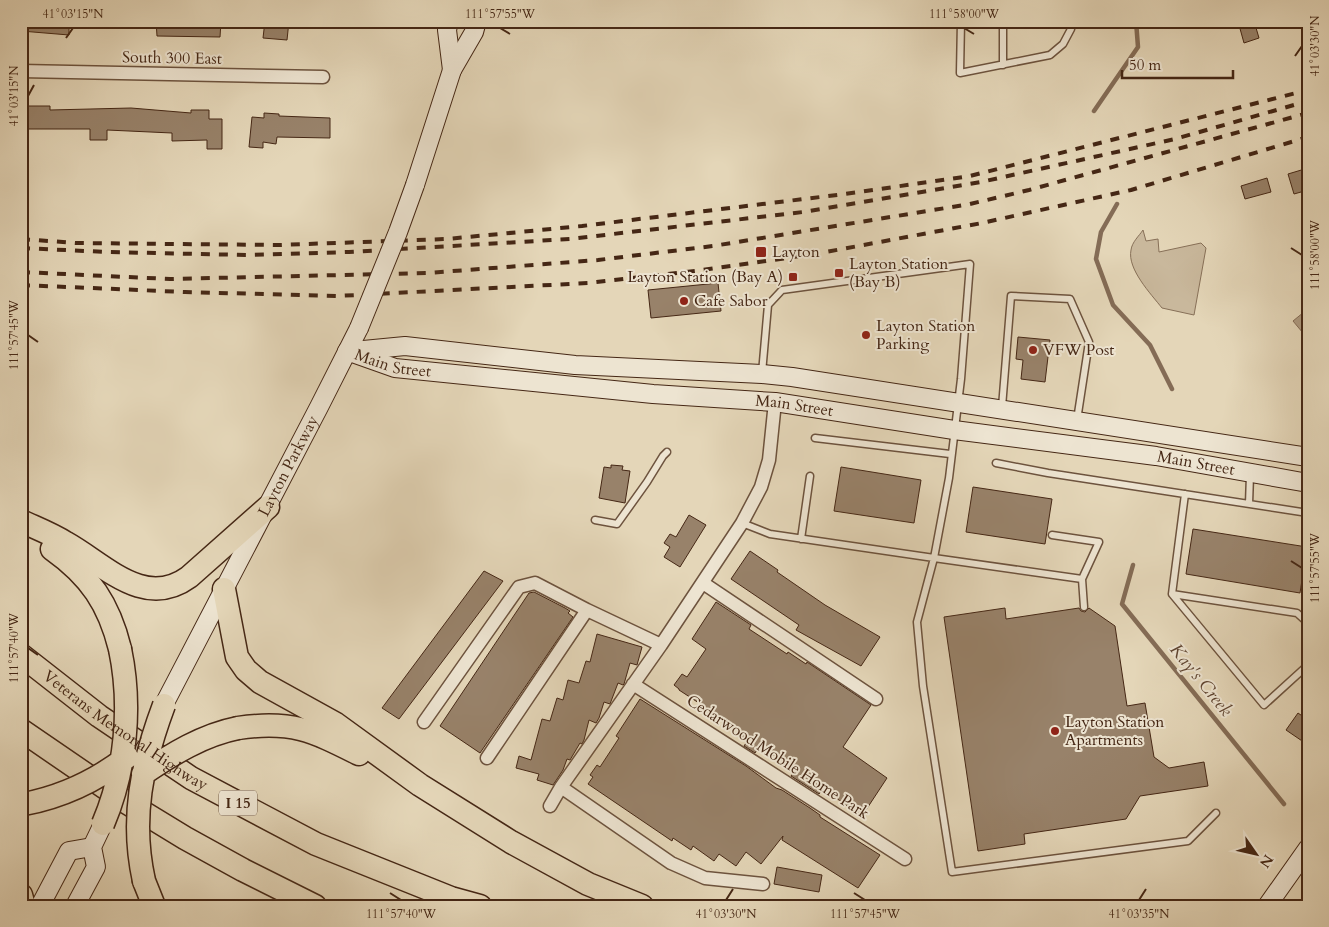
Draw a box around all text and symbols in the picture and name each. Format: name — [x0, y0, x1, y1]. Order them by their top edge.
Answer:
text: 41°03'15"N — [43, 6, 104, 22]
text: 111°57'55"W — [465, 6, 536, 22]
text: 111°58'00"W — [929, 6, 1000, 22]
text: 41°03'30"N — [1307, 15, 1323, 76]
street label: South 300 East — [122, 46, 222, 70]
scale bar — [1122, 48, 1233, 80]
text: 50 m — [1129, 55, 1161, 75]
text: 41°03'15"N — [6, 65, 22, 126]
text: 111°58'00"W — [1307, 219, 1323, 290]
place label: Layton — [772, 241, 820, 263]
marker: Layton — [754, 245, 768, 259]
place label: Layton Station (Bay B) — [849, 253, 948, 293]
place label: Layton Station (Bay A) — [627, 266, 783, 288]
marker: Layton Station (Bay B) — [833, 267, 845, 279]
marker: Layton Station (Bay A) — [787, 271, 799, 283]
place label: Cafe Sabor — [694, 290, 768, 312]
marker: Cafe Sabor — [678, 295, 690, 307]
text: 111°57'45"W — [6, 299, 22, 370]
place label: Layton Station Parking — [876, 315, 975, 355]
marker: Layton Station Parking — [860, 329, 872, 341]
place label: VFW Post — [1043, 339, 1114, 361]
street label: Main Street — [352, 344, 432, 383]
marker: VFW Post — [1027, 344, 1039, 356]
street label: Main Street — [755, 390, 835, 422]
street label: Layton Parkway — [253, 411, 324, 520]
street label: Main Street — [1156, 445, 1237, 481]
text: 111°57'55"W — [1307, 532, 1323, 603]
text: 111°57'40"W — [6, 612, 22, 683]
water label: Kay's Creek — [1164, 638, 1238, 722]
street label: Veterans Memorial Highway — [38, 665, 212, 796]
street label: Cedarwood Mobile Home Park — [682, 689, 874, 825]
place label: Layton Station Apartments — [1065, 711, 1164, 751]
marker: Layton Station Apartments — [1049, 725, 1061, 737]
road number: I 15 — [219, 790, 257, 816]
north arrow — [1232, 830, 1282, 880]
text: N — [1255, 851, 1278, 871]
text: 111°57'40"W — [366, 906, 437, 922]
text: 41°03'30"N — [696, 906, 757, 922]
text: 111°57'45"W — [830, 906, 901, 922]
text: 41°03'35"N — [1109, 906, 1170, 922]

